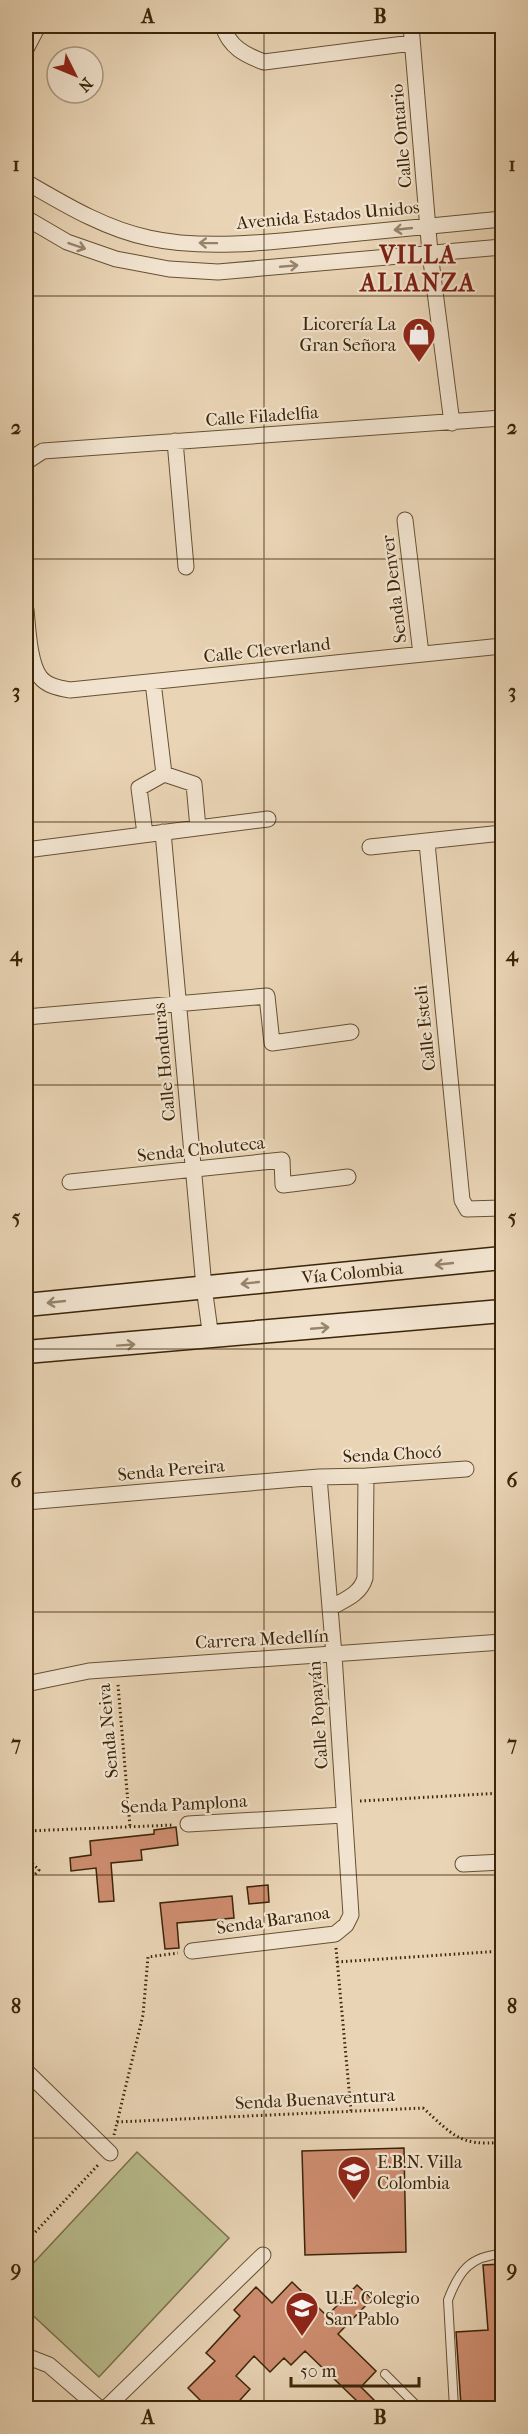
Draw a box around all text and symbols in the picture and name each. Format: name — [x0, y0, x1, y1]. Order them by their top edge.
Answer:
text: A — [140, 5, 156, 28]
text: B — [373, 5, 387, 28]
north arrow — [45, 45, 105, 105]
text: N — [74, 74, 97, 96]
street label: Calle Ontario — [386, 83, 417, 189]
text: 1 — [12, 153, 20, 176]
text: 1 — [508, 153, 516, 176]
street label: Avenida Estados Unidos — [235, 197, 421, 234]
one-way arrow — [393, 224, 413, 235]
one-way arrow — [199, 237, 219, 249]
one-way arrow — [67, 241, 86, 252]
district label: VILLA ALIANZA — [358, 241, 476, 297]
one-way arrow — [279, 260, 299, 271]
place label: Licorería La Gran Señora — [299, 314, 397, 356]
shop icon: Licorería La Gran Señora — [401, 316, 437, 363]
street label: Calle Filadelfia — [205, 402, 320, 431]
text: 2 — [11, 416, 21, 439]
text: 2 — [507, 416, 517, 439]
street label: Senda Denver — [377, 533, 412, 644]
street label: Calle Cleverland — [203, 633, 332, 668]
text: 3 — [12, 680, 20, 703]
text: 3 — [508, 680, 516, 703]
text: 4 — [9, 943, 23, 967]
text: 4 — [505, 943, 519, 967]
street label: Calle Esteli — [410, 983, 440, 1072]
street label: Calle Honduras — [149, 1001, 180, 1122]
street label: Senda Choluteca — [136, 1132, 267, 1167]
text: 5 — [12, 1206, 21, 1229]
text: 5 — [508, 1206, 517, 1229]
street label: Vía Colombia — [300, 1258, 405, 1289]
one-way arrow — [435, 1259, 455, 1270]
one-way arrow — [241, 1278, 261, 1289]
one-way arrow — [47, 1297, 67, 1308]
one-way arrow — [310, 1322, 329, 1333]
one-way arrow — [115, 1339, 135, 1350]
street label: Senda Chocó — [342, 1441, 442, 1468]
street label: Senda Pereira — [116, 1455, 226, 1486]
text: 6 — [11, 1469, 23, 1492]
text: 6 — [507, 1469, 519, 1492]
street label: Carrera Medellín — [195, 1625, 330, 1653]
street label: Calle Popayán — [304, 1660, 333, 1770]
street label: Senda Neiva — [94, 1682, 123, 1779]
text: 7 — [10, 1732, 21, 1755]
text: 7 — [506, 1732, 517, 1755]
street label: Senda Pamplona — [120, 1791, 249, 1818]
street label: Senda Baranoa — [215, 1902, 332, 1939]
text: 8 — [11, 1995, 21, 2018]
text: 8 — [507, 1995, 517, 2018]
street label: Senda Buenaventura — [234, 2085, 396, 2114]
place label: E.B.N. Villa Colombia — [377, 2152, 463, 2194]
school or university icon: E.B.N. Villa Colombia — [336, 2154, 372, 2201]
text: 9 — [10, 2258, 21, 2281]
text: 9 — [506, 2258, 517, 2281]
place label: U.E. Colegio San Pablo — [325, 2288, 420, 2330]
school or university icon: U.E. Colegio San Pablo — [284, 2290, 320, 2337]
scale bar — [291, 2350, 418, 2388]
text: 50 m — [300, 2361, 337, 2382]
text: A — [140, 2406, 156, 2429]
text: B — [373, 2406, 387, 2429]

